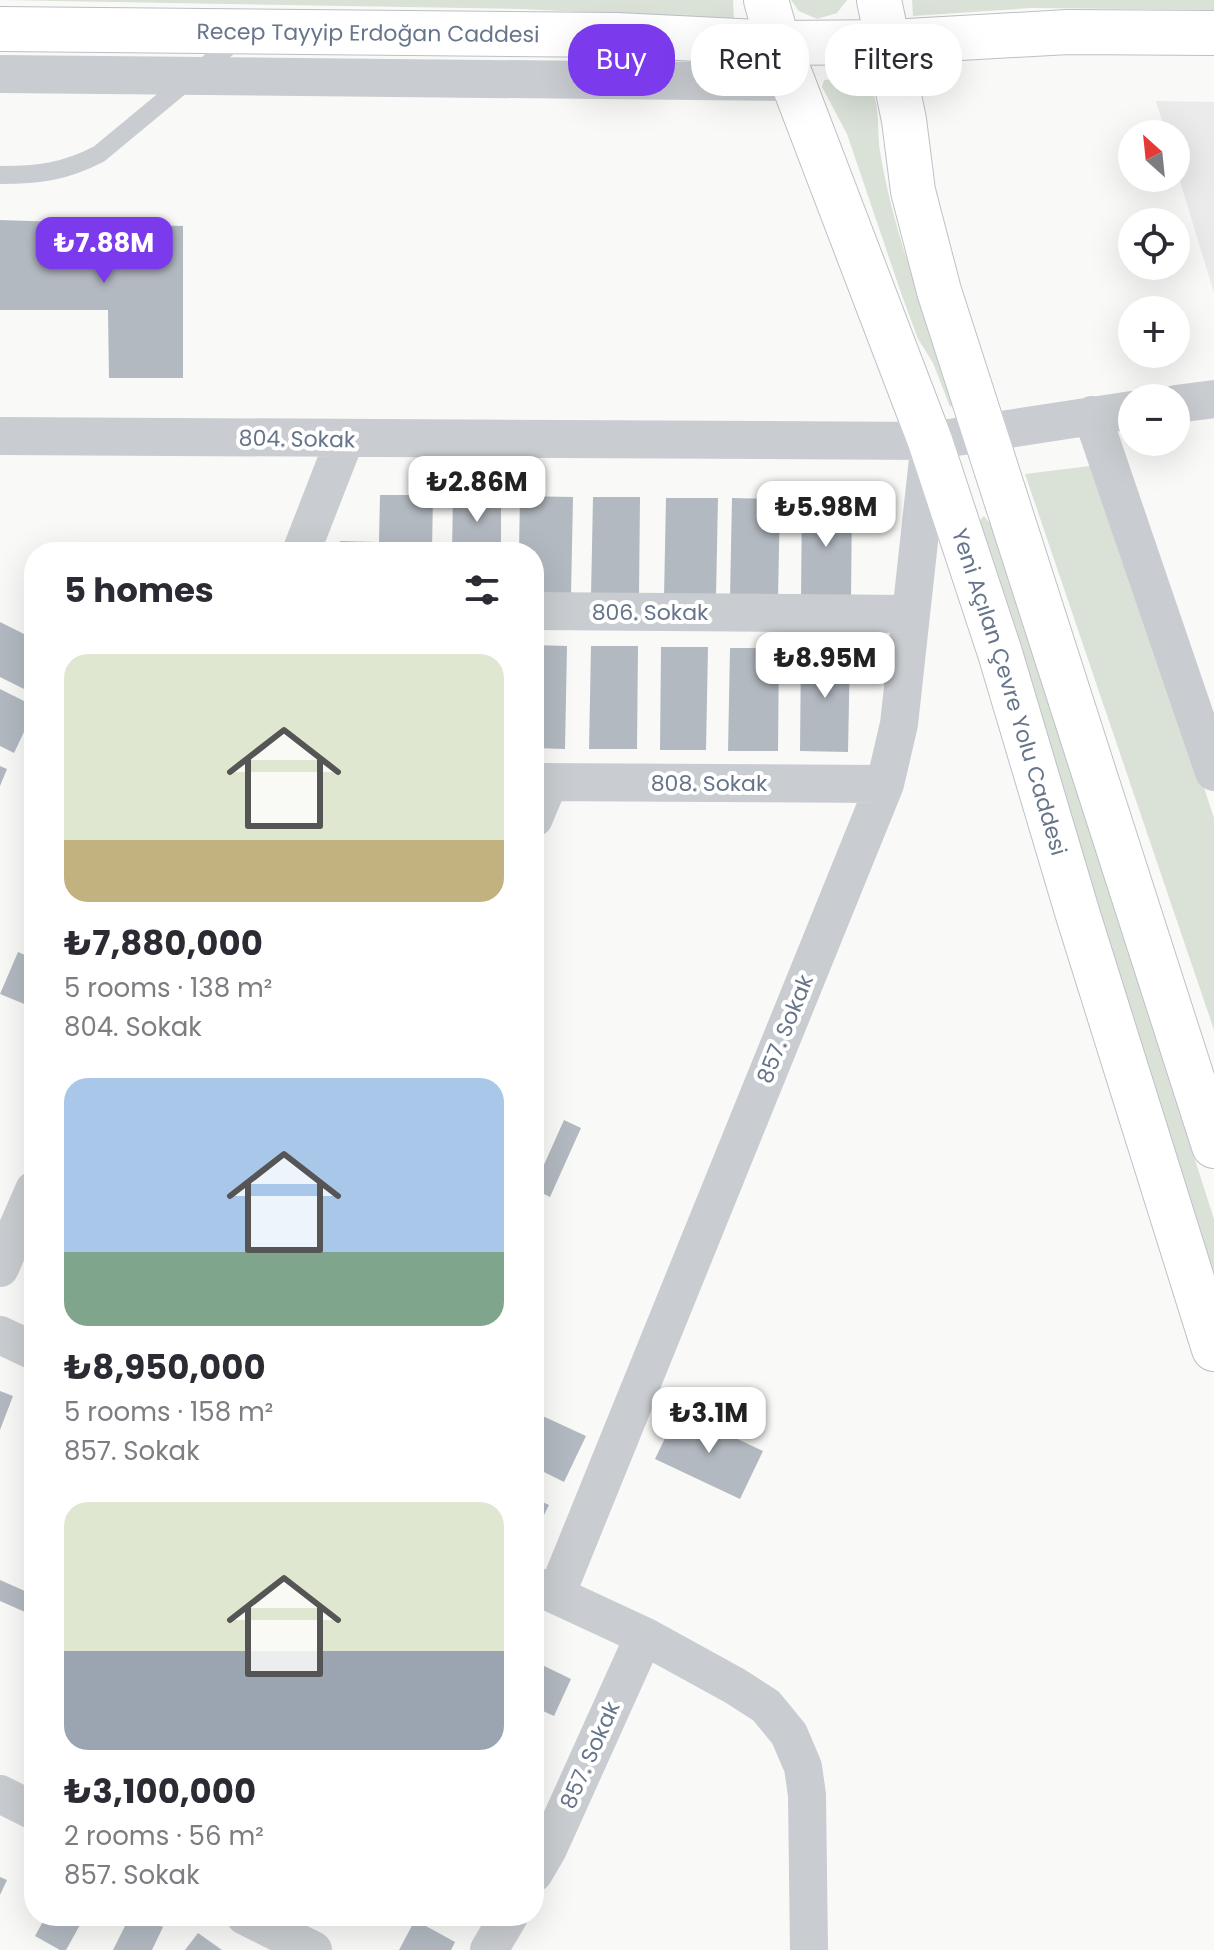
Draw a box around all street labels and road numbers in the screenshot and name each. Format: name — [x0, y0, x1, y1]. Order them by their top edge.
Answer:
street label: Recep Tayyip Erdoğan Caddesi — [196, 15, 540, 50]
street label: 804. Sokak — [238, 422, 356, 456]
street label: Yeni Açılan Çevre Yolu Caddesi — [944, 524, 1075, 859]
street label: 806. Sokak — [592, 597, 709, 628]
street label: 808. Sokak — [651, 768, 768, 799]
street label: 857. Sokak — [749, 969, 821, 1088]
street label: 857. Sokak — [553, 1696, 628, 1814]

